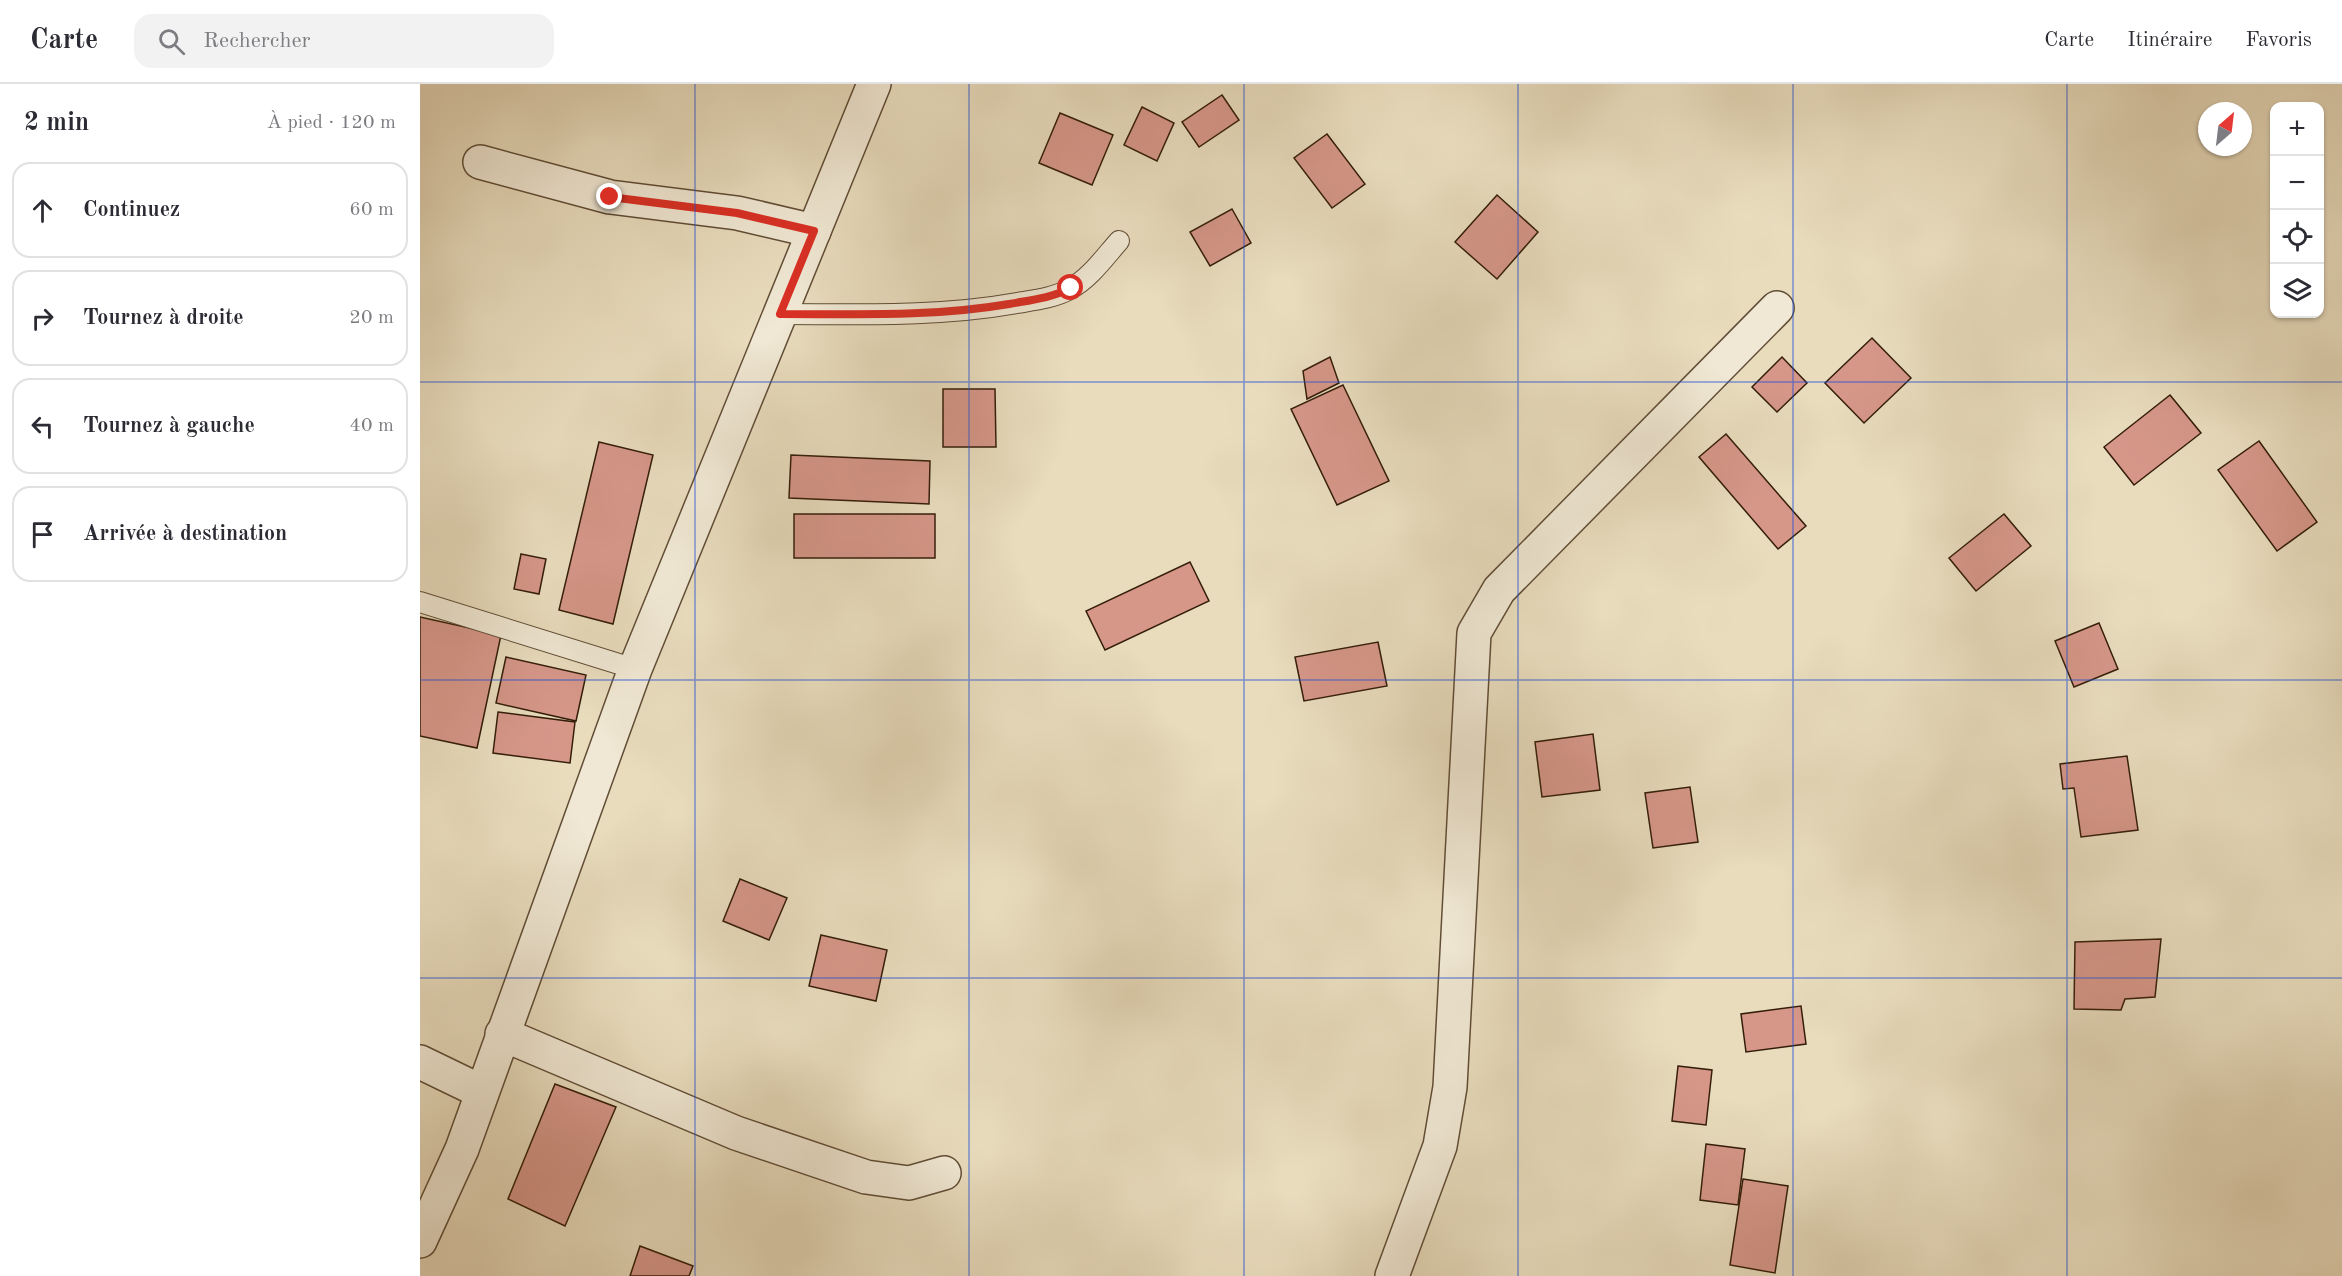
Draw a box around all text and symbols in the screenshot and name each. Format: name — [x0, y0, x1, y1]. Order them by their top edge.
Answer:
search box — [134, 14, 554, 68]
icon: search — [155, 25, 188, 58]
text: Carte — [30, 27, 98, 55]
text: Rechercher — [203, 30, 311, 52]
text: Carte — [2044, 30, 2094, 51]
text: Itinéraire — [2127, 30, 2213, 51]
text: Favoris — [2246, 30, 2312, 51]
north arrow — [2198, 102, 2252, 156]
map controls — [2270, 102, 2324, 318]
button: + — [2270, 102, 2324, 156]
text: 2 min — [24, 110, 89, 136]
text: À pied · 120 m — [267, 113, 396, 133]
button: − — [2270, 156, 2324, 210]
route end — [596, 183, 622, 209]
icon: ahead — [26, 194, 59, 227]
text: Continuez — [83, 199, 180, 221]
text: 60 m — [349, 200, 394, 220]
button: locate — [2270, 210, 2324, 264]
button: layers — [2270, 264, 2324, 318]
route start — [1057, 274, 1083, 300]
icon: right — [26, 302, 59, 335]
text: Tournez à droite — [83, 307, 244, 329]
text: 20 m — [349, 308, 394, 328]
icon: left — [26, 410, 59, 443]
text: Tournez à gauche — [83, 415, 255, 437]
text: 40 m — [349, 416, 394, 436]
icon: arrive — [26, 518, 59, 551]
text: Arrivée à destination — [83, 523, 287, 545]

